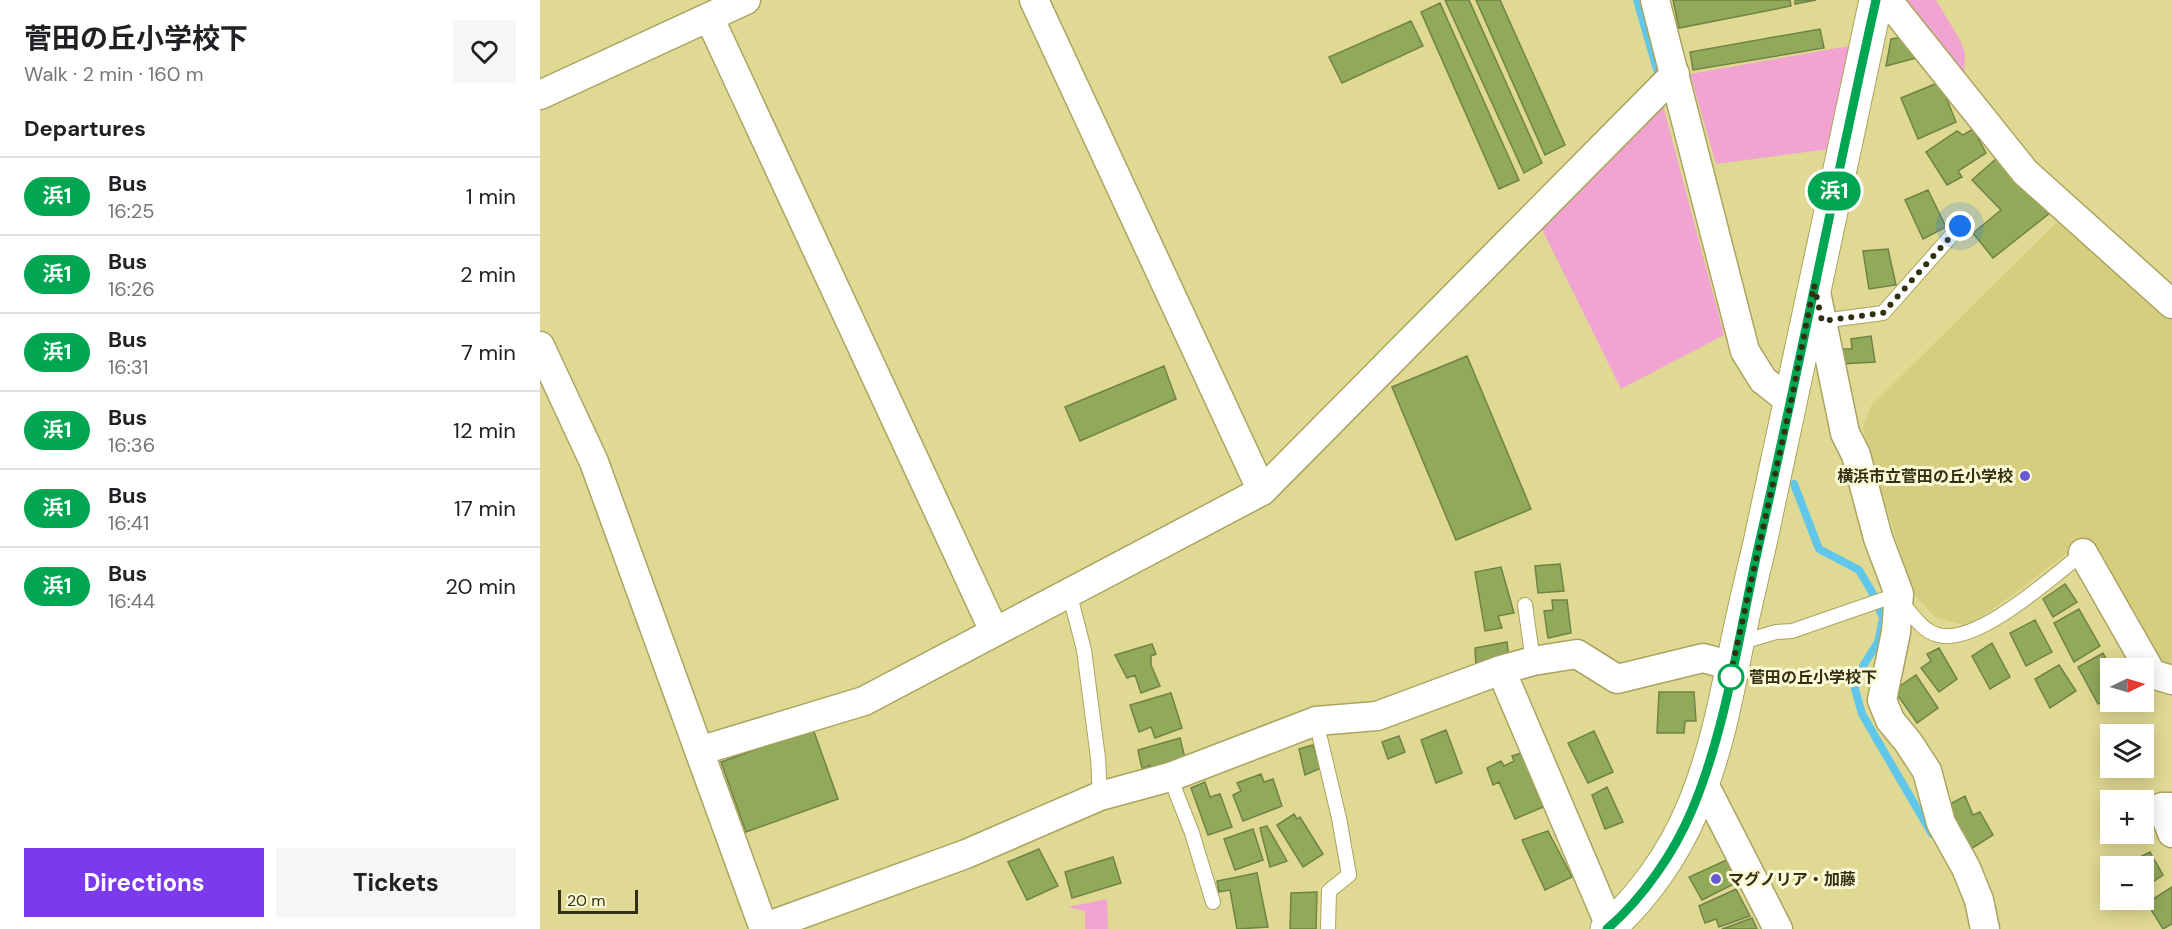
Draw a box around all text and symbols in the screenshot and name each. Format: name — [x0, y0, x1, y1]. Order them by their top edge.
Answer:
text: 菅田の丘小学校下 — [24, 20, 248, 57]
button: heart — [453, 20, 516, 83]
text: Walk · 2 min · 160 m — [24, 61, 204, 87]
text: Departures — [24, 114, 146, 143]
text: Bus — [108, 169, 147, 198]
line badge: 浜1 — [1807, 172, 1861, 210]
text: 浜1 — [1820, 177, 1848, 205]
text: 浜1 — [43, 182, 71, 210]
text: 1 min — [466, 182, 516, 211]
text: 16:25 — [108, 198, 155, 224]
your location — [1945, 211, 1975, 241]
text: Bus — [108, 247, 147, 276]
text: 浜1 — [43, 260, 71, 288]
text: 2 min — [460, 260, 516, 289]
text: 16:26 — [108, 276, 155, 302]
text: Bus — [108, 325, 147, 354]
text: 浜1 — [43, 338, 71, 366]
text: 7 min — [461, 338, 516, 367]
text: 16:31 — [108, 354, 149, 380]
text: Bus — [108, 403, 147, 432]
text: 浜1 — [43, 416, 71, 444]
text: 12 min — [453, 416, 516, 445]
text: 16:36 — [108, 432, 155, 458]
place label: 横浜市立菅田の丘小学校 — [1837, 466, 2013, 487]
marker: 横浜市立菅田の丘小学校 — [2018, 469, 2032, 483]
text: Bus — [108, 481, 147, 510]
text: 浜1 — [43, 494, 71, 522]
text: 17 min — [454, 494, 516, 523]
text: 16:41 — [108, 510, 149, 536]
text: Bus — [108, 559, 147, 588]
text: 浜1 — [43, 572, 71, 600]
text: 20 min — [445, 572, 516, 601]
text: 16:44 — [108, 588, 155, 614]
north arrow — [2100, 658, 2154, 712]
map controls — [2100, 658, 2154, 910]
marker: 菅田の丘小学校下 — [1718, 664, 1744, 690]
place label: 菅田の丘小学校下 — [1749, 667, 1877, 688]
button: layers — [2100, 724, 2154, 778]
button: + — [2100, 790, 2154, 844]
button: Directions — [24, 848, 264, 917]
button: Tickets — [276, 848, 516, 917]
button: − — [2100, 856, 2154, 910]
place label: マグノリア・加藤 — [1728, 869, 1856, 890]
marker: マグノリア・加藤 — [1709, 872, 1723, 886]
scale bar — [558, 887, 638, 914]
text: 20 m — [567, 890, 606, 911]

